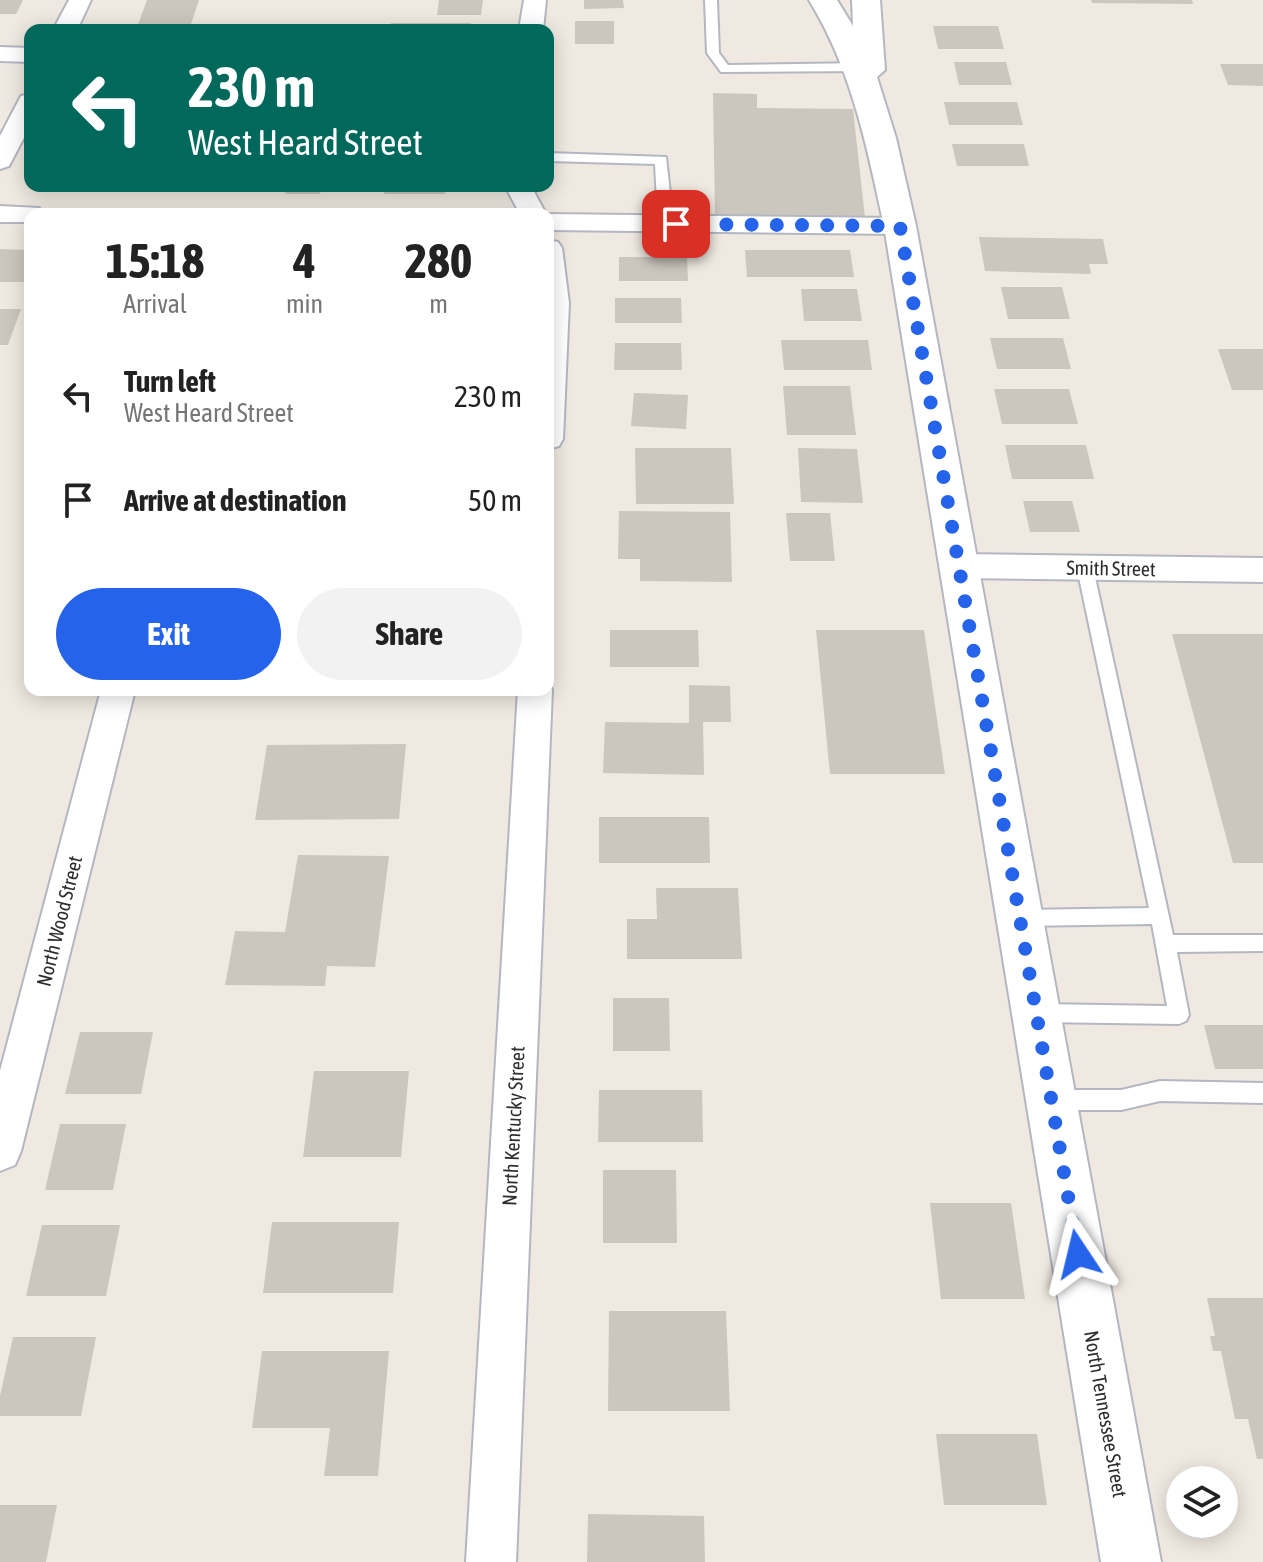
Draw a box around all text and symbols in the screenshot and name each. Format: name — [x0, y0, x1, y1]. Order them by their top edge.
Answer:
text: 230 m — [188, 55, 315, 119]
icon: left — [56, 56, 160, 160]
text: West Heard Street — [188, 121, 423, 163]
pin — [642, 190, 710, 258]
icon: arrive — [654, 202, 698, 246]
text: 15:18 — [106, 233, 204, 288]
text: 4 — [293, 233, 316, 288]
text: 280 — [405, 233, 472, 288]
text: Arrival — [123, 289, 187, 319]
text: min — [286, 289, 323, 319]
text: m — [429, 289, 448, 319]
text: Turn left — [124, 364, 216, 398]
icon: left — [56, 374, 100, 418]
text: 230 m — [454, 379, 522, 413]
text: West Heard Street — [124, 398, 294, 428]
icon: arrive — [56, 478, 100, 522]
text: Arrive at destination — [124, 483, 346, 517]
text: 50 m — [468, 483, 522, 517]
street label: Smith Street — [1066, 556, 1156, 580]
button: Exit — [56, 588, 281, 680]
button: Share — [297, 588, 522, 680]
street label: North Wood Street — [32, 853, 86, 989]
street label: North Kentucky Street — [497, 1045, 529, 1206]
position arrow — [1036, 1212, 1120, 1296]
street label: North Tennessee Street — [1080, 1329, 1132, 1499]
map controls — [1166, 1466, 1238, 1538]
button: layers — [1166, 1466, 1238, 1538]

